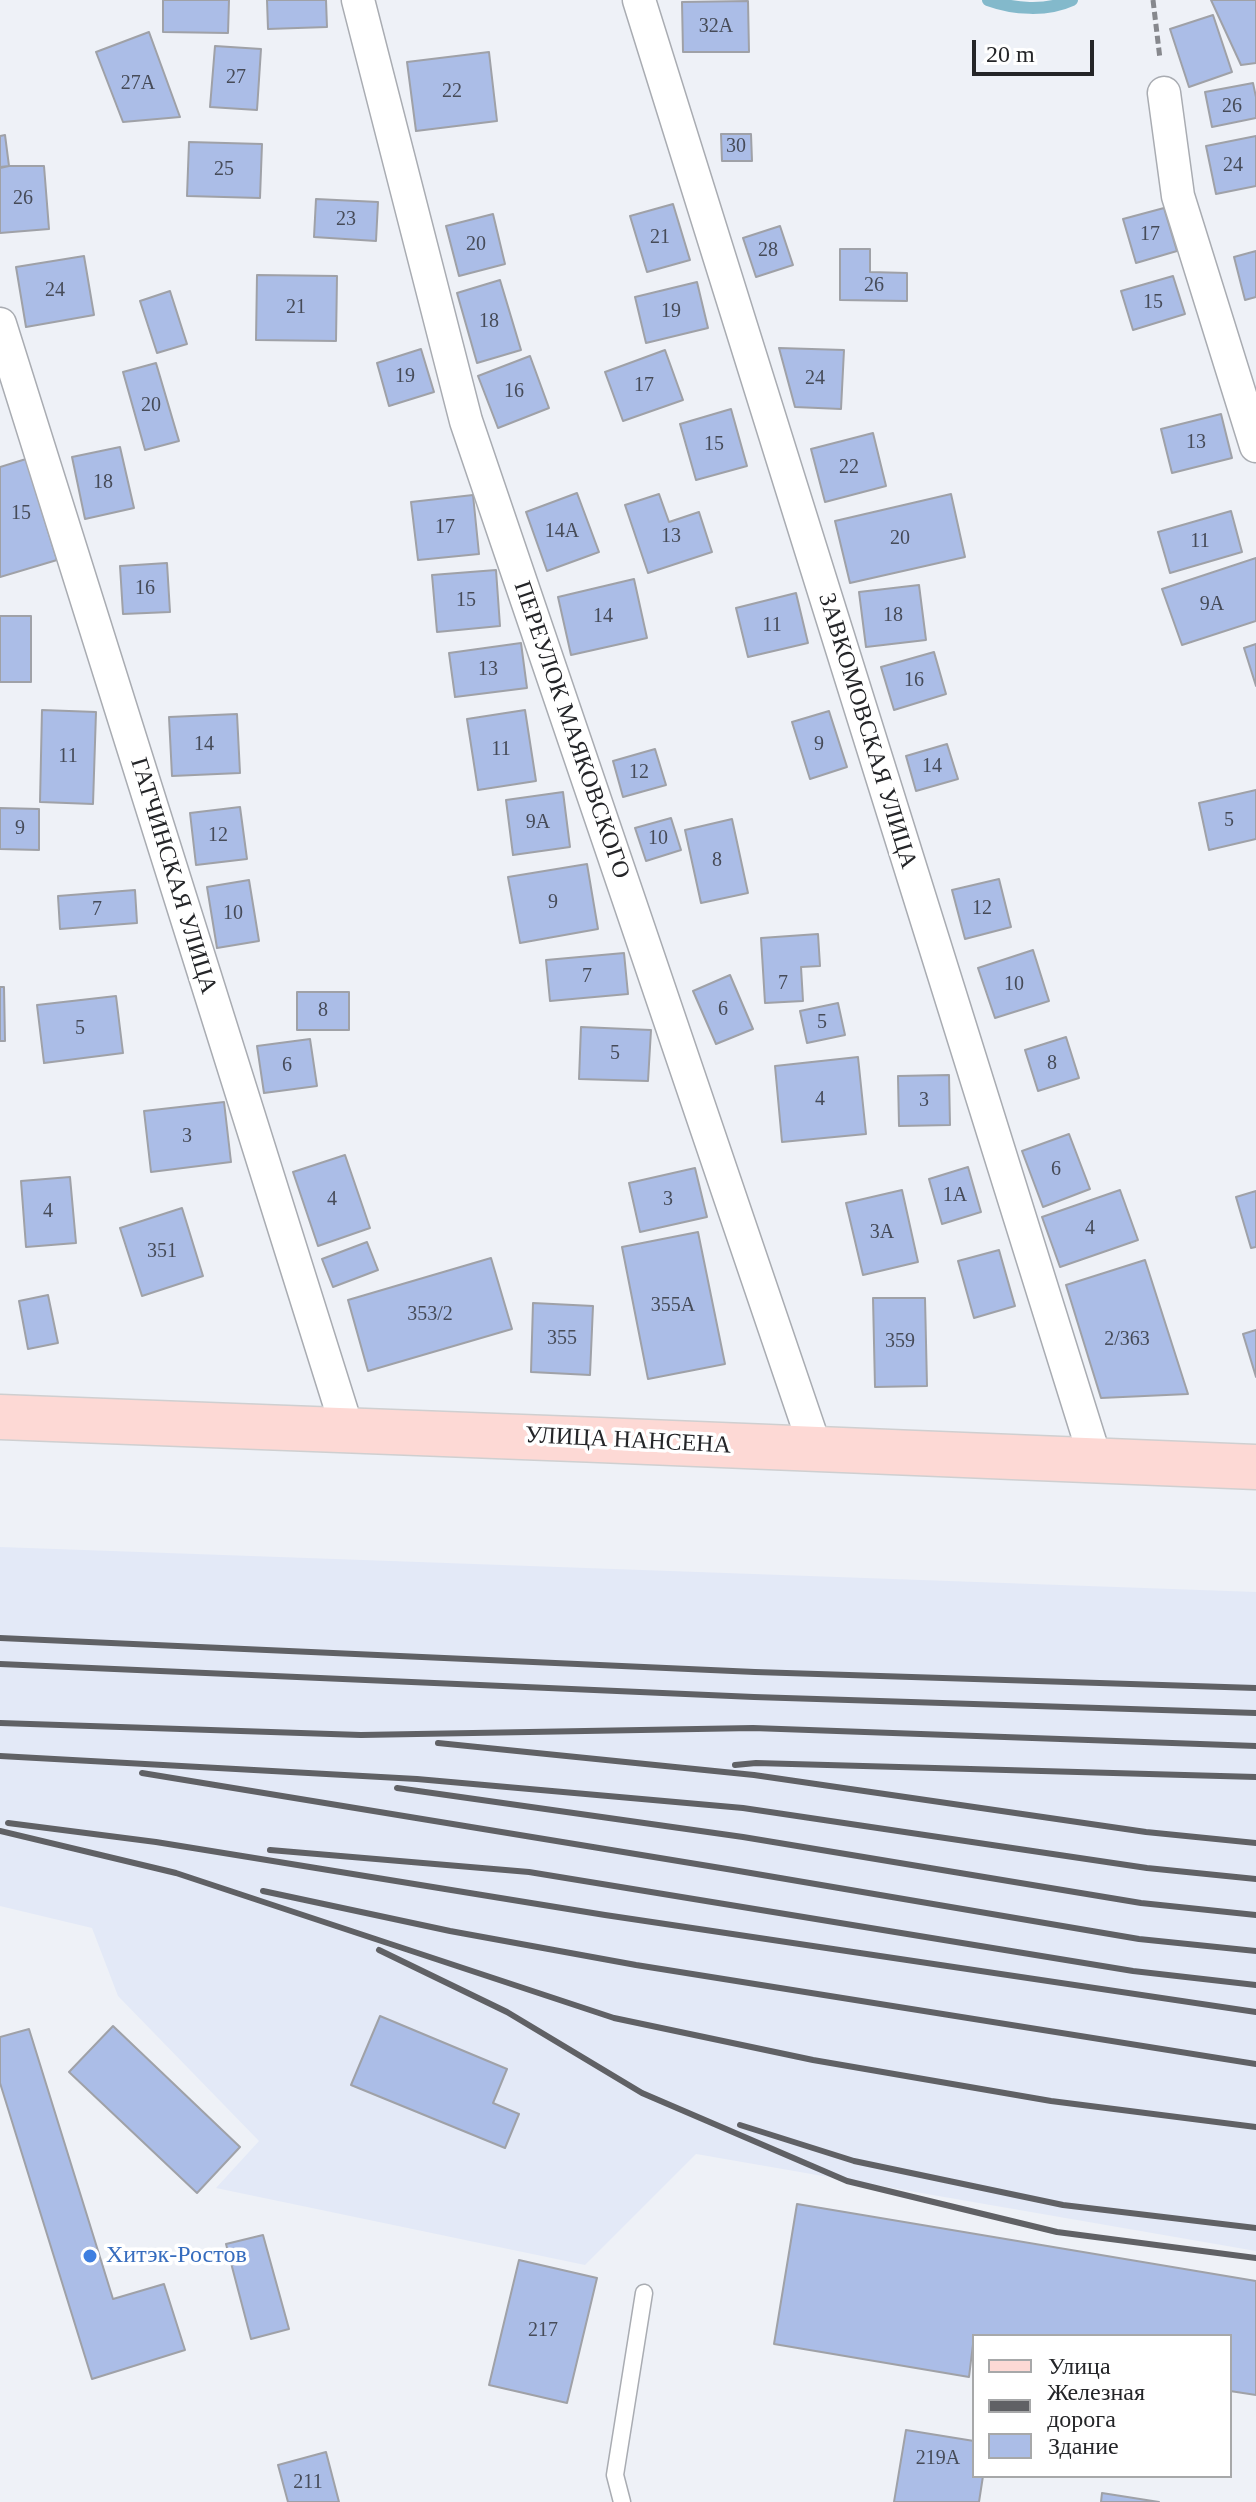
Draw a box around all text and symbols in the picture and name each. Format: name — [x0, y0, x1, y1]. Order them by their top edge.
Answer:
house number: 32А — [699, 15, 733, 39]
scale bar — [976, 24, 1098, 74]
text: 20 m — [986, 41, 1035, 67]
house number: 27 — [226, 66, 246, 90]
house number: 27А — [121, 72, 155, 96]
house number: 22 — [442, 80, 462, 104]
house number: 26 — [1222, 95, 1242, 119]
house number: 30 — [726, 135, 746, 159]
house number: 24 — [1223, 154, 1243, 178]
house number: 25 — [214, 158, 234, 182]
house number: 26 — [13, 187, 33, 211]
house number: 23 — [336, 208, 356, 232]
house number: 17 — [1140, 223, 1160, 247]
house number: 21 — [650, 226, 670, 250]
house number: 20 — [466, 233, 486, 257]
house number: 28 — [758, 239, 778, 263]
house number: 26 — [864, 274, 884, 298]
house number: 24 — [45, 279, 65, 303]
house number: 15 — [1143, 291, 1163, 315]
house number: 21 — [286, 296, 306, 320]
house number: 19 — [661, 300, 681, 324]
house number: 18 — [479, 310, 499, 334]
house number: 19 — [395, 365, 415, 389]
house number: 24 — [805, 367, 825, 391]
house number: 17 — [634, 374, 654, 398]
house number: 16 — [504, 380, 524, 404]
house number: 20 — [141, 394, 161, 418]
house number: 13 — [1186, 431, 1206, 455]
house number: 15 — [704, 433, 724, 457]
house number: 22 — [839, 456, 859, 480]
house number: 18 — [93, 471, 113, 495]
house number: 15 — [11, 502, 31, 526]
house number: 17 — [435, 516, 455, 540]
house number: 14А — [545, 520, 579, 544]
house number: 13 — [661, 525, 681, 549]
house number: 20 — [890, 527, 910, 551]
house number: 11 — [1190, 530, 1210, 554]
house number: 16 — [135, 577, 155, 601]
street label: ПЕРЕУЛОК МАЯКОВСКОГО — [506, 577, 636, 883]
house number: 15 — [456, 589, 476, 613]
street label: ЗАВКОМОВСКАЯ УЛИЦА — [811, 590, 923, 872]
house number: 9А — [1200, 593, 1224, 617]
house number: 18 — [883, 604, 903, 628]
house number: 14 — [593, 605, 613, 629]
house number: 11 — [762, 614, 782, 638]
house number: 13 — [478, 658, 498, 682]
house number: 16 — [904, 669, 924, 693]
house number: 14 — [194, 733, 214, 757]
house number: 9 — [814, 733, 824, 757]
house number: 11 — [491, 738, 511, 762]
house number: 11 — [58, 745, 78, 769]
street label: ГАТЧИНСКАЯ УЛИЦА — [123, 754, 223, 998]
house number: 14 — [922, 755, 942, 779]
house number: 12 — [629, 761, 649, 785]
house number: 5 — [1224, 809, 1234, 833]
house number: 9А — [526, 811, 550, 835]
house number: 9 — [15, 817, 25, 841]
house number: 12 — [208, 824, 228, 848]
house number: 10 — [648, 827, 668, 851]
house number: 8 — [712, 849, 722, 873]
house number: 9 — [548, 891, 558, 915]
house number: 12 — [972, 897, 992, 921]
house number: 7 — [92, 898, 102, 922]
house number: 10 — [223, 902, 243, 926]
house number: 7 — [582, 965, 592, 989]
house number: 7 — [778, 972, 788, 996]
house number: 10 — [1004, 973, 1024, 997]
house number: 6 — [718, 998, 728, 1022]
house number: 8 — [318, 999, 328, 1023]
house number: 5 — [817, 1011, 827, 1035]
house number: 5 — [75, 1017, 85, 1041]
house number: 5 — [610, 1042, 620, 1066]
house number: 8 — [1047, 1052, 1057, 1076]
house number: 6 — [282, 1054, 292, 1078]
house number: 4 — [815, 1088, 825, 1112]
house number: 3 — [919, 1089, 929, 1113]
house number: 3 — [182, 1125, 192, 1149]
house number: 6 — [1051, 1158, 1061, 1182]
house number: 1А — [943, 1184, 967, 1208]
house number: 4 — [327, 1188, 337, 1212]
house number: 3 — [663, 1188, 673, 1212]
house number: 4 — [43, 1200, 53, 1224]
house number: 4 — [1085, 1217, 1095, 1241]
house number: 3А — [870, 1221, 894, 1245]
house number: 351 — [147, 1240, 177, 1264]
house number: 355А — [651, 1294, 695, 1318]
house number: 353/2 — [407, 1303, 453, 1327]
house number: 355 — [547, 1327, 577, 1351]
house number: 2/363 — [1104, 1328, 1150, 1352]
house number: 359 — [885, 1330, 915, 1354]
street label: УЛИЦА НАНСЕНА — [524, 1421, 732, 1461]
place label: Хитэк-Ростов — [106, 2242, 247, 2270]
marker: Хитэк-Ростов — [81, 2247, 99, 2265]
house number: 217 — [528, 2319, 558, 2343]
legend — [972, 2334, 1232, 2478]
text: Улица — [1048, 2353, 1111, 2379]
text: Железная дорога — [1047, 2379, 1145, 2432]
text: Здание — [1048, 2433, 1119, 2459]
house number: 219А — [916, 2447, 960, 2471]
house number: 211 — [293, 2471, 323, 2495]

